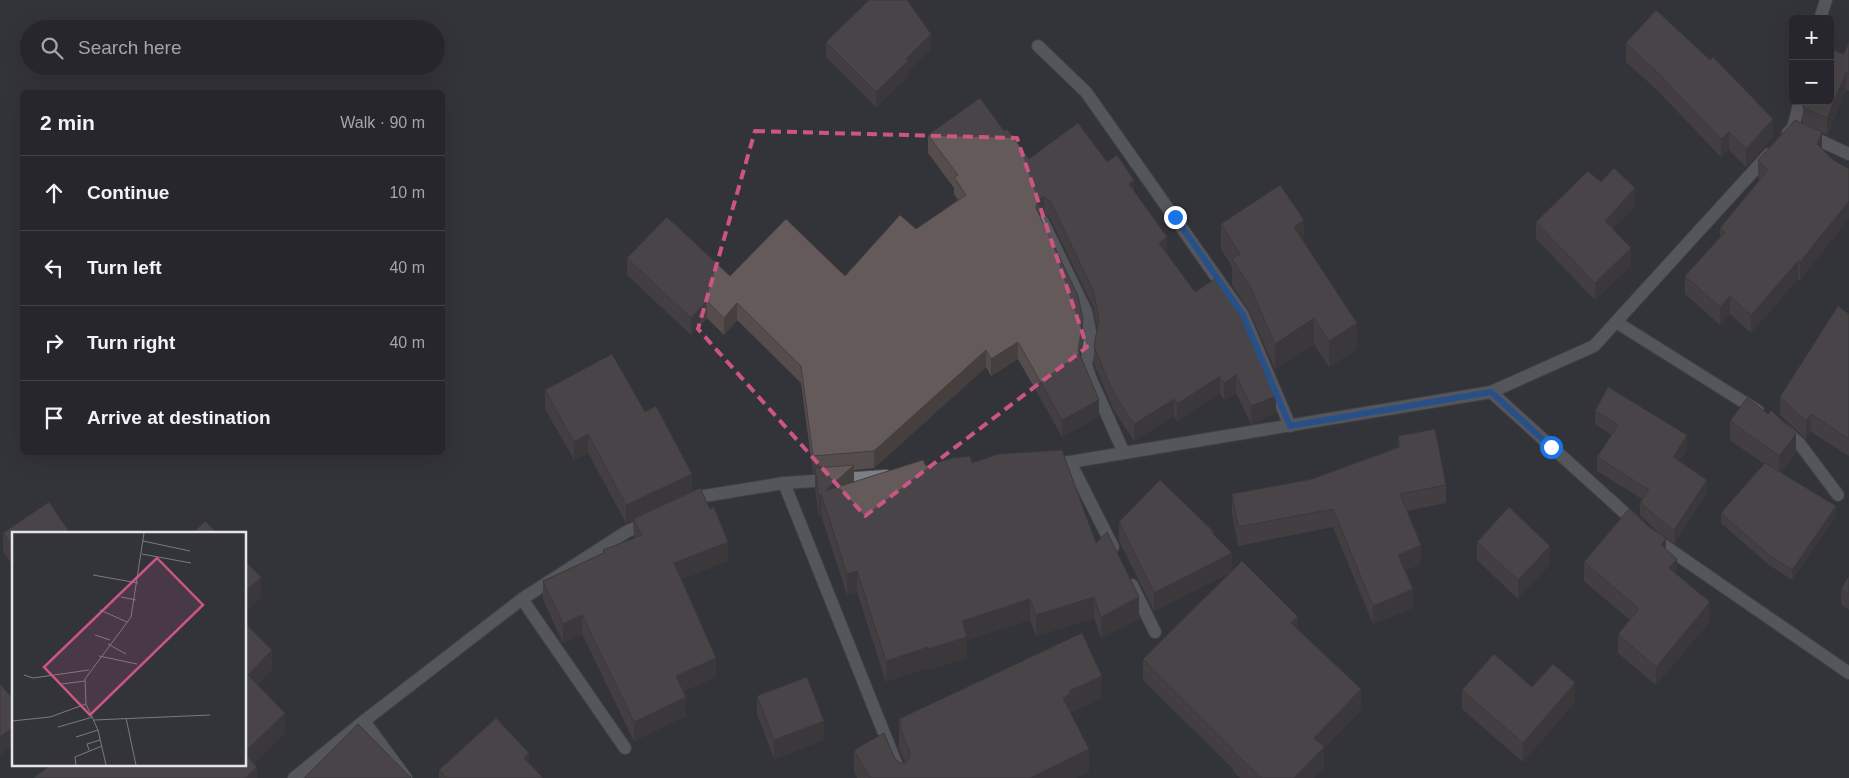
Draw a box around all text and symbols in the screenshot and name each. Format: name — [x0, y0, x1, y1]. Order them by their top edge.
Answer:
map controls — [1789, 15, 1834, 105]
button: + — [1789, 15, 1834, 60]
search box — [20, 20, 445, 75]
icon: search — [38, 34, 66, 62]
text: Search here — [78, 37, 182, 58]
button: − — [1789, 60, 1834, 105]
text: 2 min — [40, 111, 95, 134]
text: Walk · 90 m — [340, 114, 425, 131]
icon: ahead — [40, 179, 68, 207]
text: Continue — [87, 182, 169, 203]
text: 10 m — [389, 184, 425, 201]
route end — [1164, 206, 1187, 229]
icon: left — [40, 254, 68, 282]
text: Turn left — [87, 257, 162, 278]
text: 40 m — [389, 259, 425, 276]
icon: right — [40, 329, 68, 357]
text: Turn right — [87, 332, 175, 353]
text: 40 m — [389, 334, 425, 351]
icon: arrive — [40, 404, 68, 432]
text: Arrive at destination — [87, 407, 271, 428]
route start — [1540, 436, 1563, 459]
inset map — [12, 532, 246, 766]

